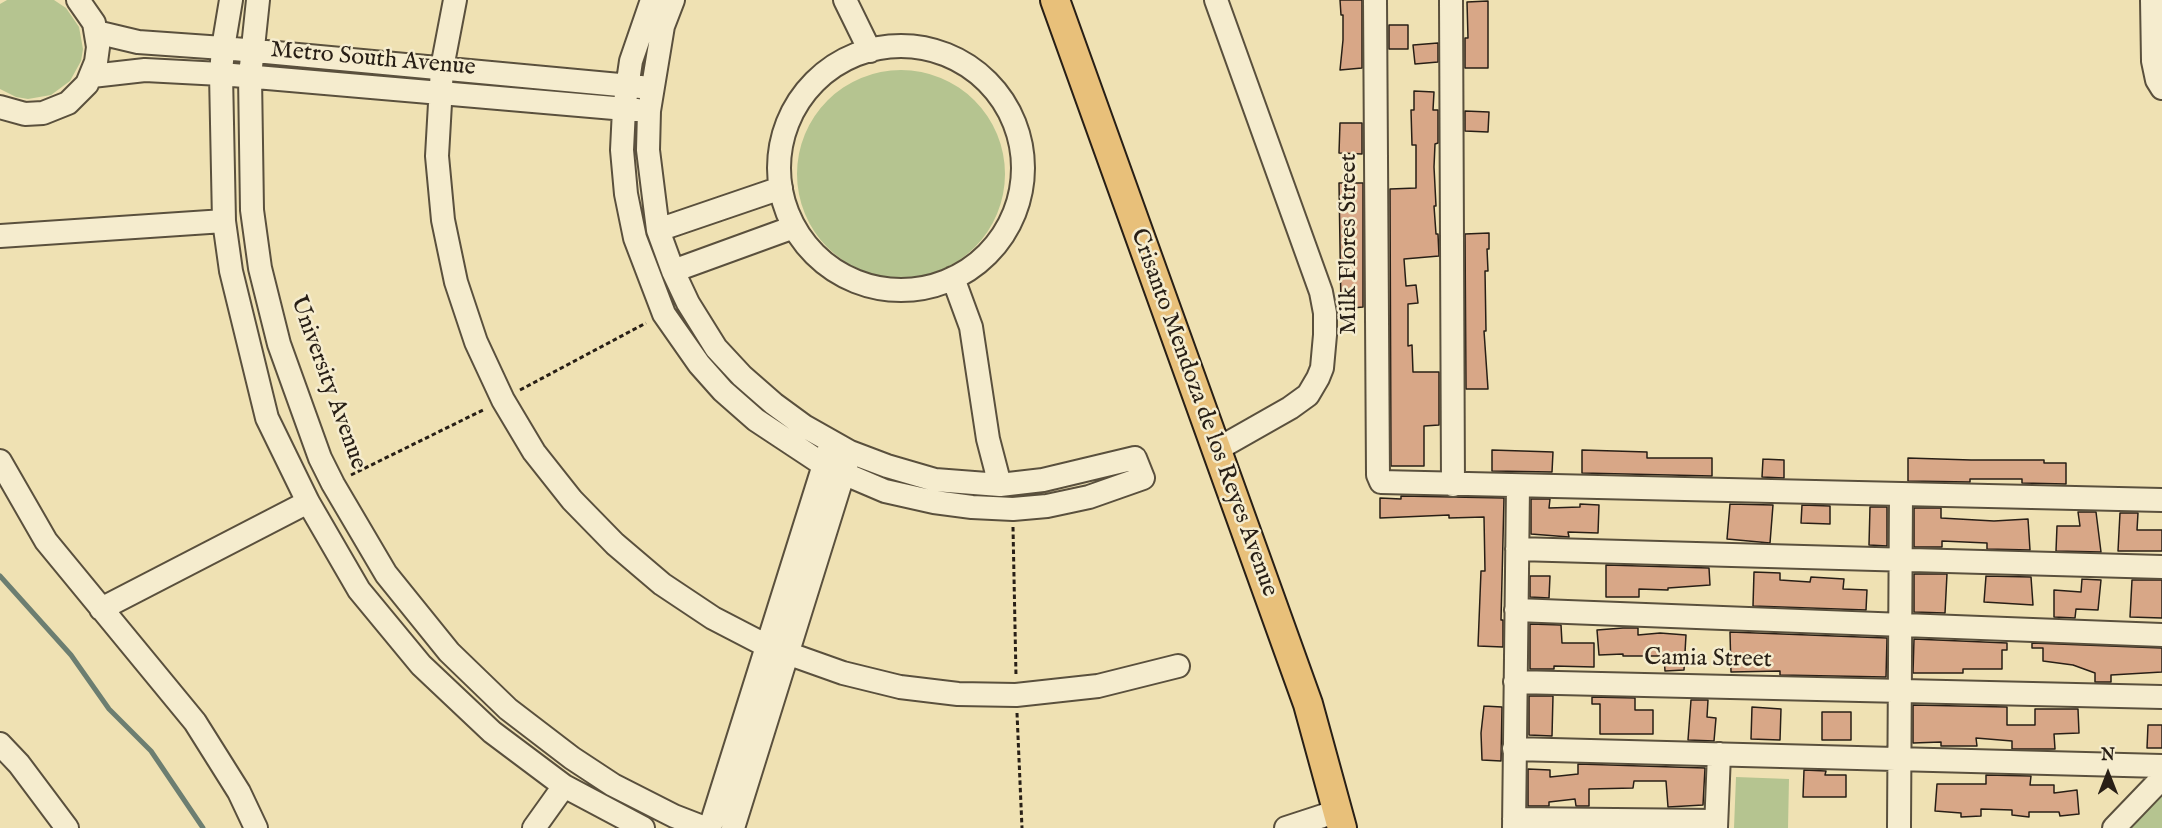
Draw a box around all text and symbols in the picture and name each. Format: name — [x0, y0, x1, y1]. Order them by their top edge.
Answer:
street label: Metro South Avenue — [269, 37, 477, 83]
street label: Milk Flores Street — [1336, 153, 1364, 335]
street label: Crisanto Mendoza de los Reyes Avenue — [1123, 225, 1283, 601]
street label: University Avenue — [282, 292, 372, 474]
street label: Camia Street — [1644, 644, 1772, 676]
north arrow — [2078, 744, 2138, 804]
text: N — [2101, 746, 2115, 766]

